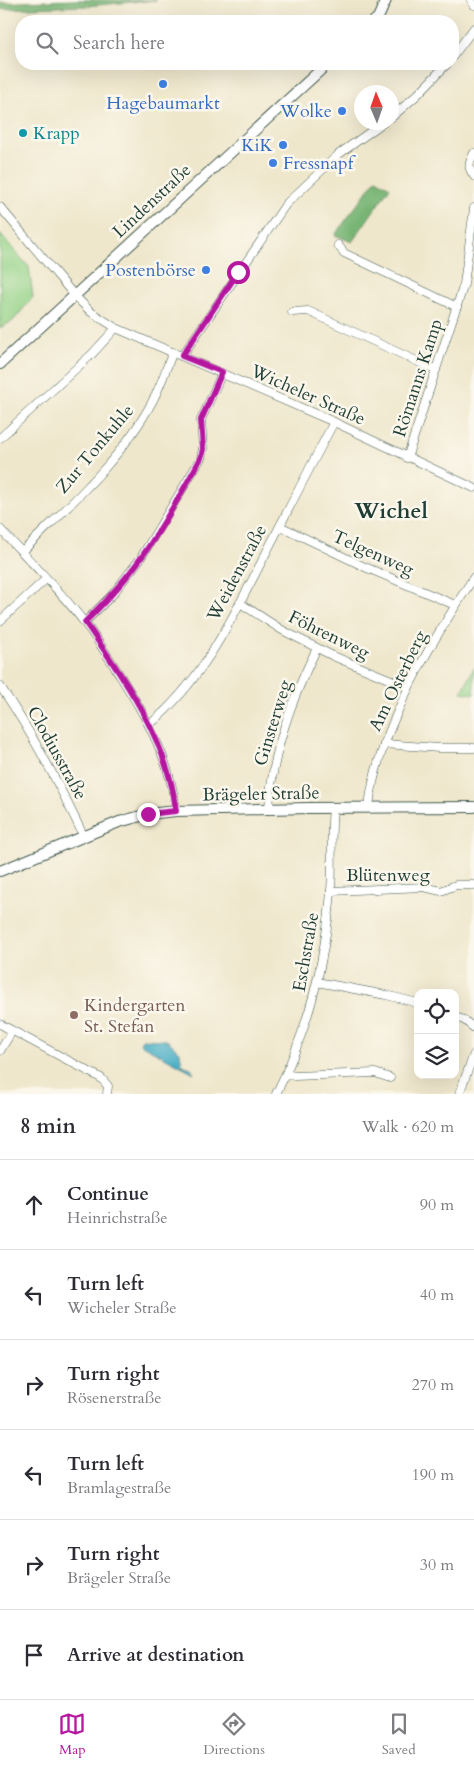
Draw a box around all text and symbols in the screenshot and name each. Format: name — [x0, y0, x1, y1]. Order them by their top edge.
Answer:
search box — [15, 15, 459, 70]
icon: search — [33, 29, 61, 57]
text: Search here — [73, 30, 165, 56]
marker: Hagebaumarkt — [157, 78, 169, 90]
north arrow — [354, 85, 399, 130]
place label: Hagebaumarkt — [106, 91, 220, 116]
place label: Wolke — [279, 99, 332, 124]
marker: Wolke — [336, 105, 348, 117]
place label: Krapp — [33, 121, 80, 146]
marker: Krapp — [17, 127, 29, 139]
place label: KiK — [241, 133, 274, 158]
marker: KiK — [277, 139, 289, 151]
place label: Fressnapf — [283, 151, 357, 176]
marker: Fressnapf — [267, 157, 279, 169]
street label: Lindenstraße — [107, 158, 197, 244]
place label: Postenbörse — [105, 258, 196, 283]
route start — [227, 261, 250, 284]
marker: Postenbörse — [200, 264, 212, 276]
street label: Römanns Kamp — [387, 316, 449, 440]
street label: Wicheler Straße — [246, 358, 369, 431]
street label: Zur Tonkuhle — [50, 399, 140, 499]
district label: Wichel — [353, 496, 428, 526]
street label: Weidenstraße — [201, 520, 273, 627]
street label: Telgenweg — [328, 524, 419, 583]
street label: Föhrenweg — [284, 605, 375, 666]
street label: Am Osterberg — [363, 626, 434, 736]
street label: Ginsterweg — [248, 676, 298, 769]
street label: Clodiusstraße — [21, 702, 93, 804]
street label: Brägeler Straße — [202, 780, 320, 808]
route end — [137, 803, 160, 826]
street label: Blütenweg — [346, 863, 431, 888]
street label: Eschstraße — [287, 910, 325, 994]
map controls — [414, 989, 459, 1079]
button: locate — [414, 989, 459, 1034]
place label: Kindergarten St. Stefan — [84, 993, 186, 1039]
marker: Kindergarten St. Stefan — [68, 1009, 80, 1021]
button: layers — [414, 1034, 459, 1079]
text: 8 min — [20, 1112, 76, 1141]
text: Walk · 620 m — [362, 1116, 454, 1138]
text: Continue — [67, 1181, 149, 1207]
icon: ahead — [20, 1191, 48, 1219]
text: 90 m — [420, 1194, 454, 1216]
text: Heinrichstraße — [67, 1207, 168, 1229]
text: Turn left — [67, 1271, 144, 1297]
icon: left — [20, 1281, 48, 1309]
text: 40 m — [420, 1284, 454, 1306]
text: Wicheler Straße — [67, 1297, 177, 1319]
text: Turn right — [67, 1361, 159, 1387]
icon: right — [20, 1371, 48, 1399]
text: 270 m — [412, 1374, 454, 1396]
text: Rösenerstraße — [67, 1387, 162, 1409]
text: Turn left — [67, 1451, 144, 1477]
icon: left — [20, 1461, 48, 1489]
text: 190 m — [412, 1464, 454, 1486]
text: Bramlagestraße — [67, 1477, 171, 1499]
text: Turn right — [67, 1541, 159, 1567]
icon: right — [20, 1551, 48, 1579]
text: 30 m — [420, 1554, 454, 1576]
text: Brägeler Straße — [67, 1567, 171, 1589]
icon: arrive — [20, 1641, 48, 1669]
text: Arrive at destination — [67, 1642, 244, 1668]
tab: Map — [58, 1710, 86, 1759]
tab: Directions — [203, 1710, 265, 1759]
tab: Saved — [382, 1710, 416, 1759]

